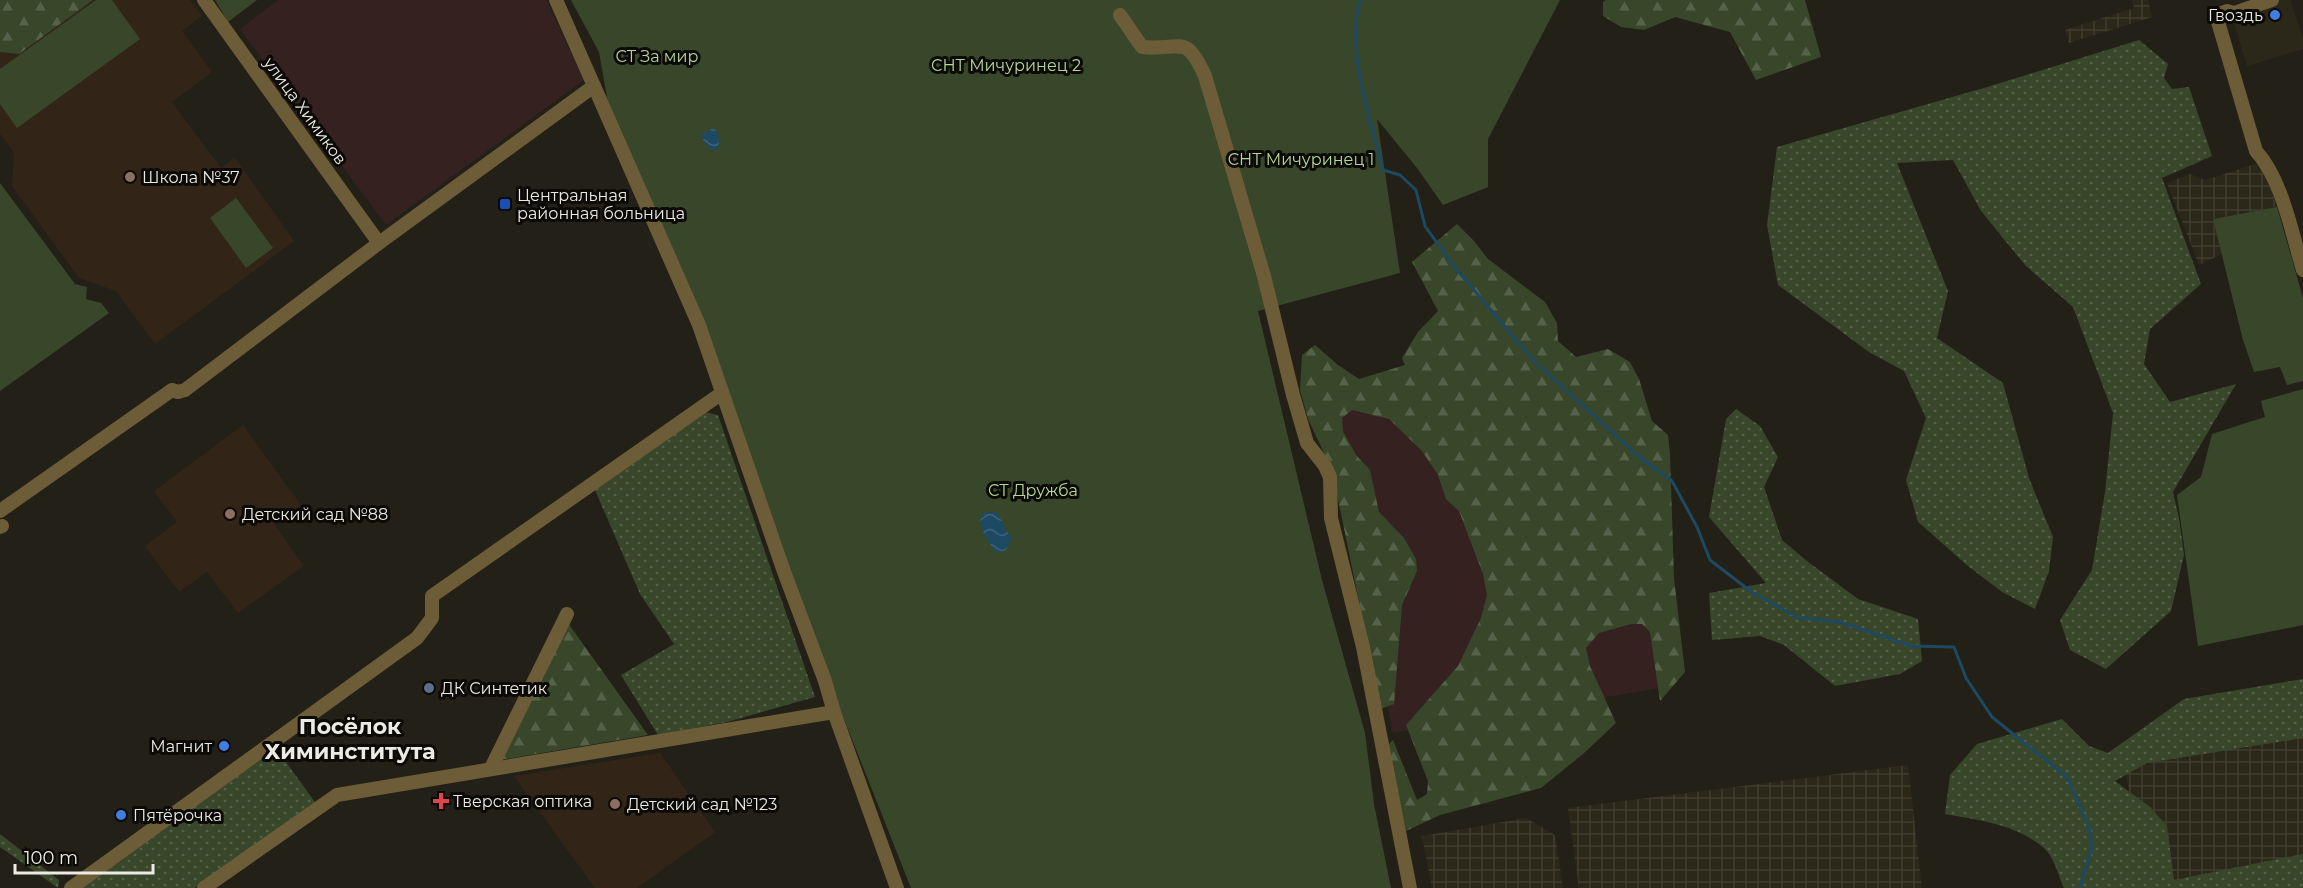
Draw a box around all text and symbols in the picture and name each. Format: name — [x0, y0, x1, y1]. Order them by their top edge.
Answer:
place label: Гвоздь — [2208, 6, 2263, 25]
marker: Гвоздь — [2268, 8, 2282, 22]
park label: СТ За мир — [616, 47, 698, 66]
street label: улица Химиков — [259, 53, 350, 168]
park label: СНТ Мичуринец 2 — [931, 56, 1081, 75]
park label: СНТ Мичуринец 1 — [1228, 150, 1374, 169]
place label: Школа №37 — [142, 168, 240, 187]
marker: Школа №37 — [123, 170, 137, 184]
place label: Центральная районная больница — [517, 186, 685, 223]
marker: Центральная районная больница — [498, 197, 512, 211]
park label: СТ Дружба — [988, 481, 1078, 500]
place label: Детский сад №88 — [242, 505, 388, 524]
marker: Детский сад №88 — [223, 507, 237, 521]
place label: ДК Синтетик — [441, 679, 548, 698]
marker: ДК Синтетик — [422, 681, 436, 695]
district label: Посёлок Химинститута — [265, 713, 435, 765]
place label: Магнит — [150, 737, 212, 756]
marker: Магнит — [217, 739, 231, 753]
place label: Тверская оптика — [453, 792, 592, 811]
marker: Тверская оптика — [434, 794, 448, 808]
place label: Детский сад №123 — [627, 795, 777, 814]
marker: Детский сад №123 — [608, 797, 622, 811]
place label: Пятёрочка — [133, 806, 222, 825]
marker: Пятёрочка — [114, 808, 128, 822]
scale bar — [15, 837, 153, 875]
text: 100 m — [24, 847, 78, 869]

